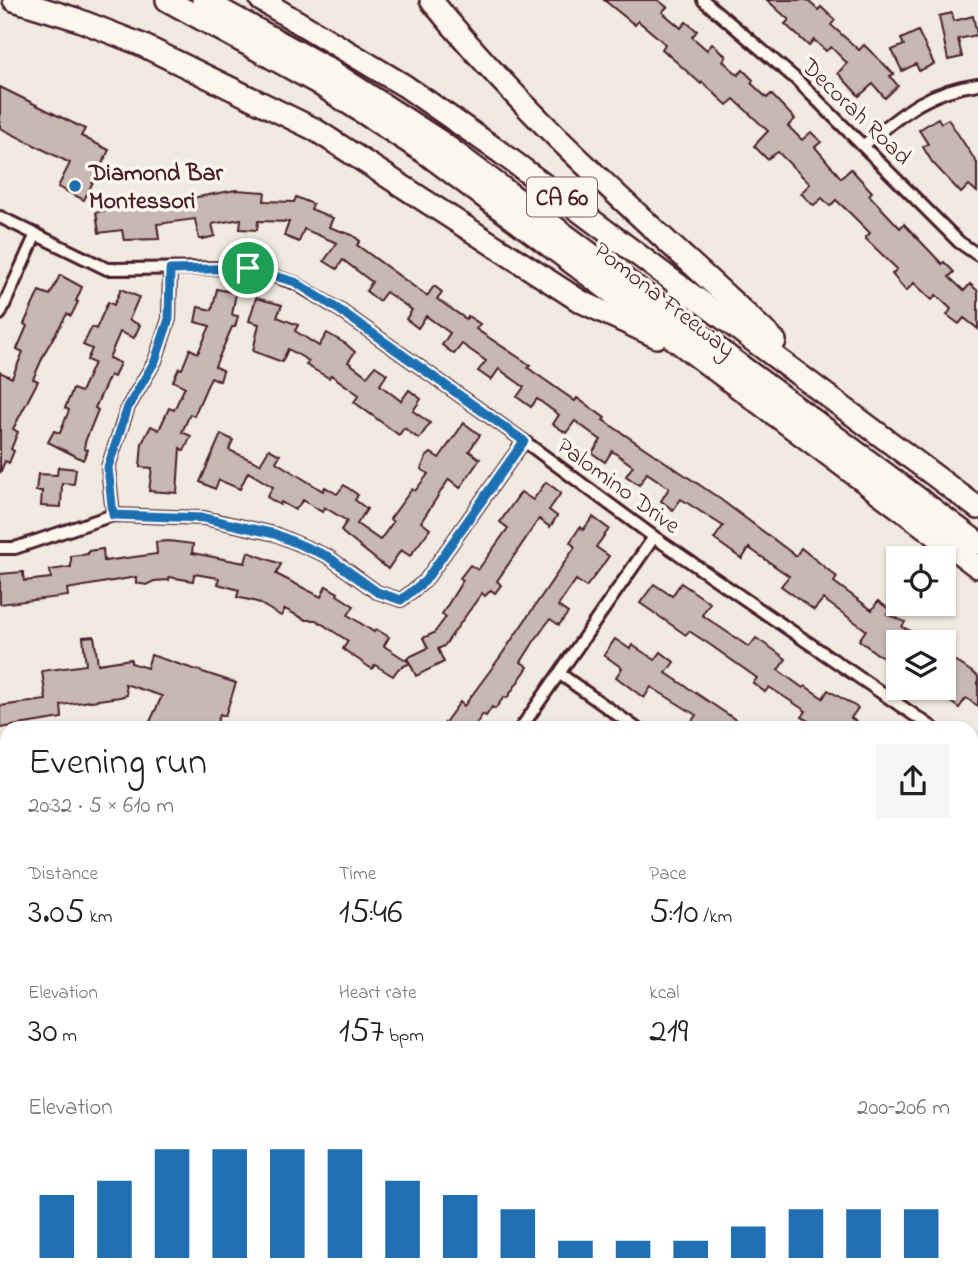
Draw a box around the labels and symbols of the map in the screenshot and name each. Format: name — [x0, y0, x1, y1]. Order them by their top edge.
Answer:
street label: Decorah Road — [791, 50, 919, 175]
place label: Diamond Bar Montessori — [88, 157, 223, 220]
marker: Diamond Bar Montessori — [67, 178, 83, 194]
road number: CA 60 — [527, 178, 597, 216]
street label: Pomona Freeway — [585, 234, 742, 368]
pin — [218, 238, 278, 298]
street label: Palomino Drive — [548, 430, 687, 544]

